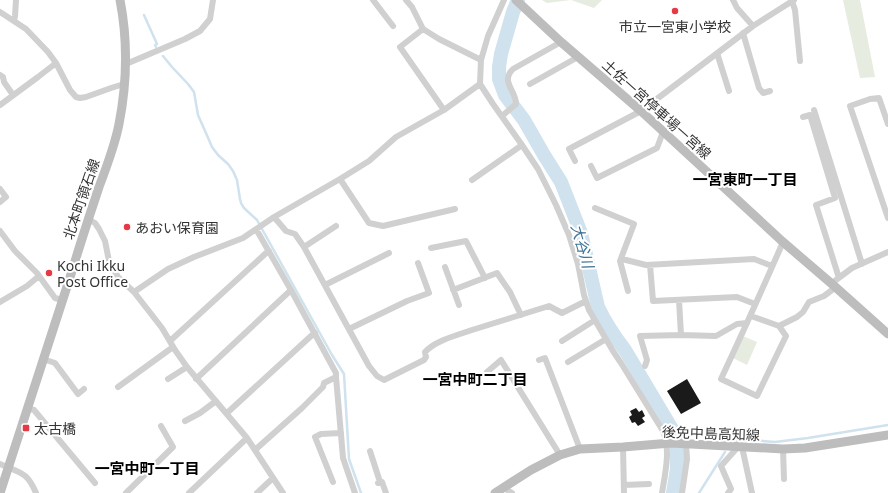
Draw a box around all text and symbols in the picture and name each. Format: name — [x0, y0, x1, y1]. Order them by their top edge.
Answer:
marker: 市立一宮東小学校 — [670, 6, 680, 16]
place label: 市立一宮東小学校 — [619, 17, 731, 36]
street label: 土佐一宮停車場一宮線 — [599, 55, 715, 163]
street label: 北本町領石線 — [58, 156, 104, 242]
district label: 一宮東町一丁目 — [692, 169, 798, 189]
place label: あおい保育園 — [135, 218, 219, 237]
marker: あおい保育園 — [122, 222, 132, 232]
water label: 大谷川 — [567, 222, 599, 272]
place label: Kochi Ikku Post Office — [57, 256, 128, 291]
marker: Kochi Ikku Post Office — [44, 268, 54, 278]
district label: 一宮中町二丁目 — [422, 369, 528, 389]
place label: 太古橋 — [34, 419, 76, 438]
street label: 後免中島高知線 — [662, 422, 760, 444]
marker: 太古橋 — [21, 423, 31, 433]
district label: 一宮中町一丁目 — [94, 458, 200, 478]

